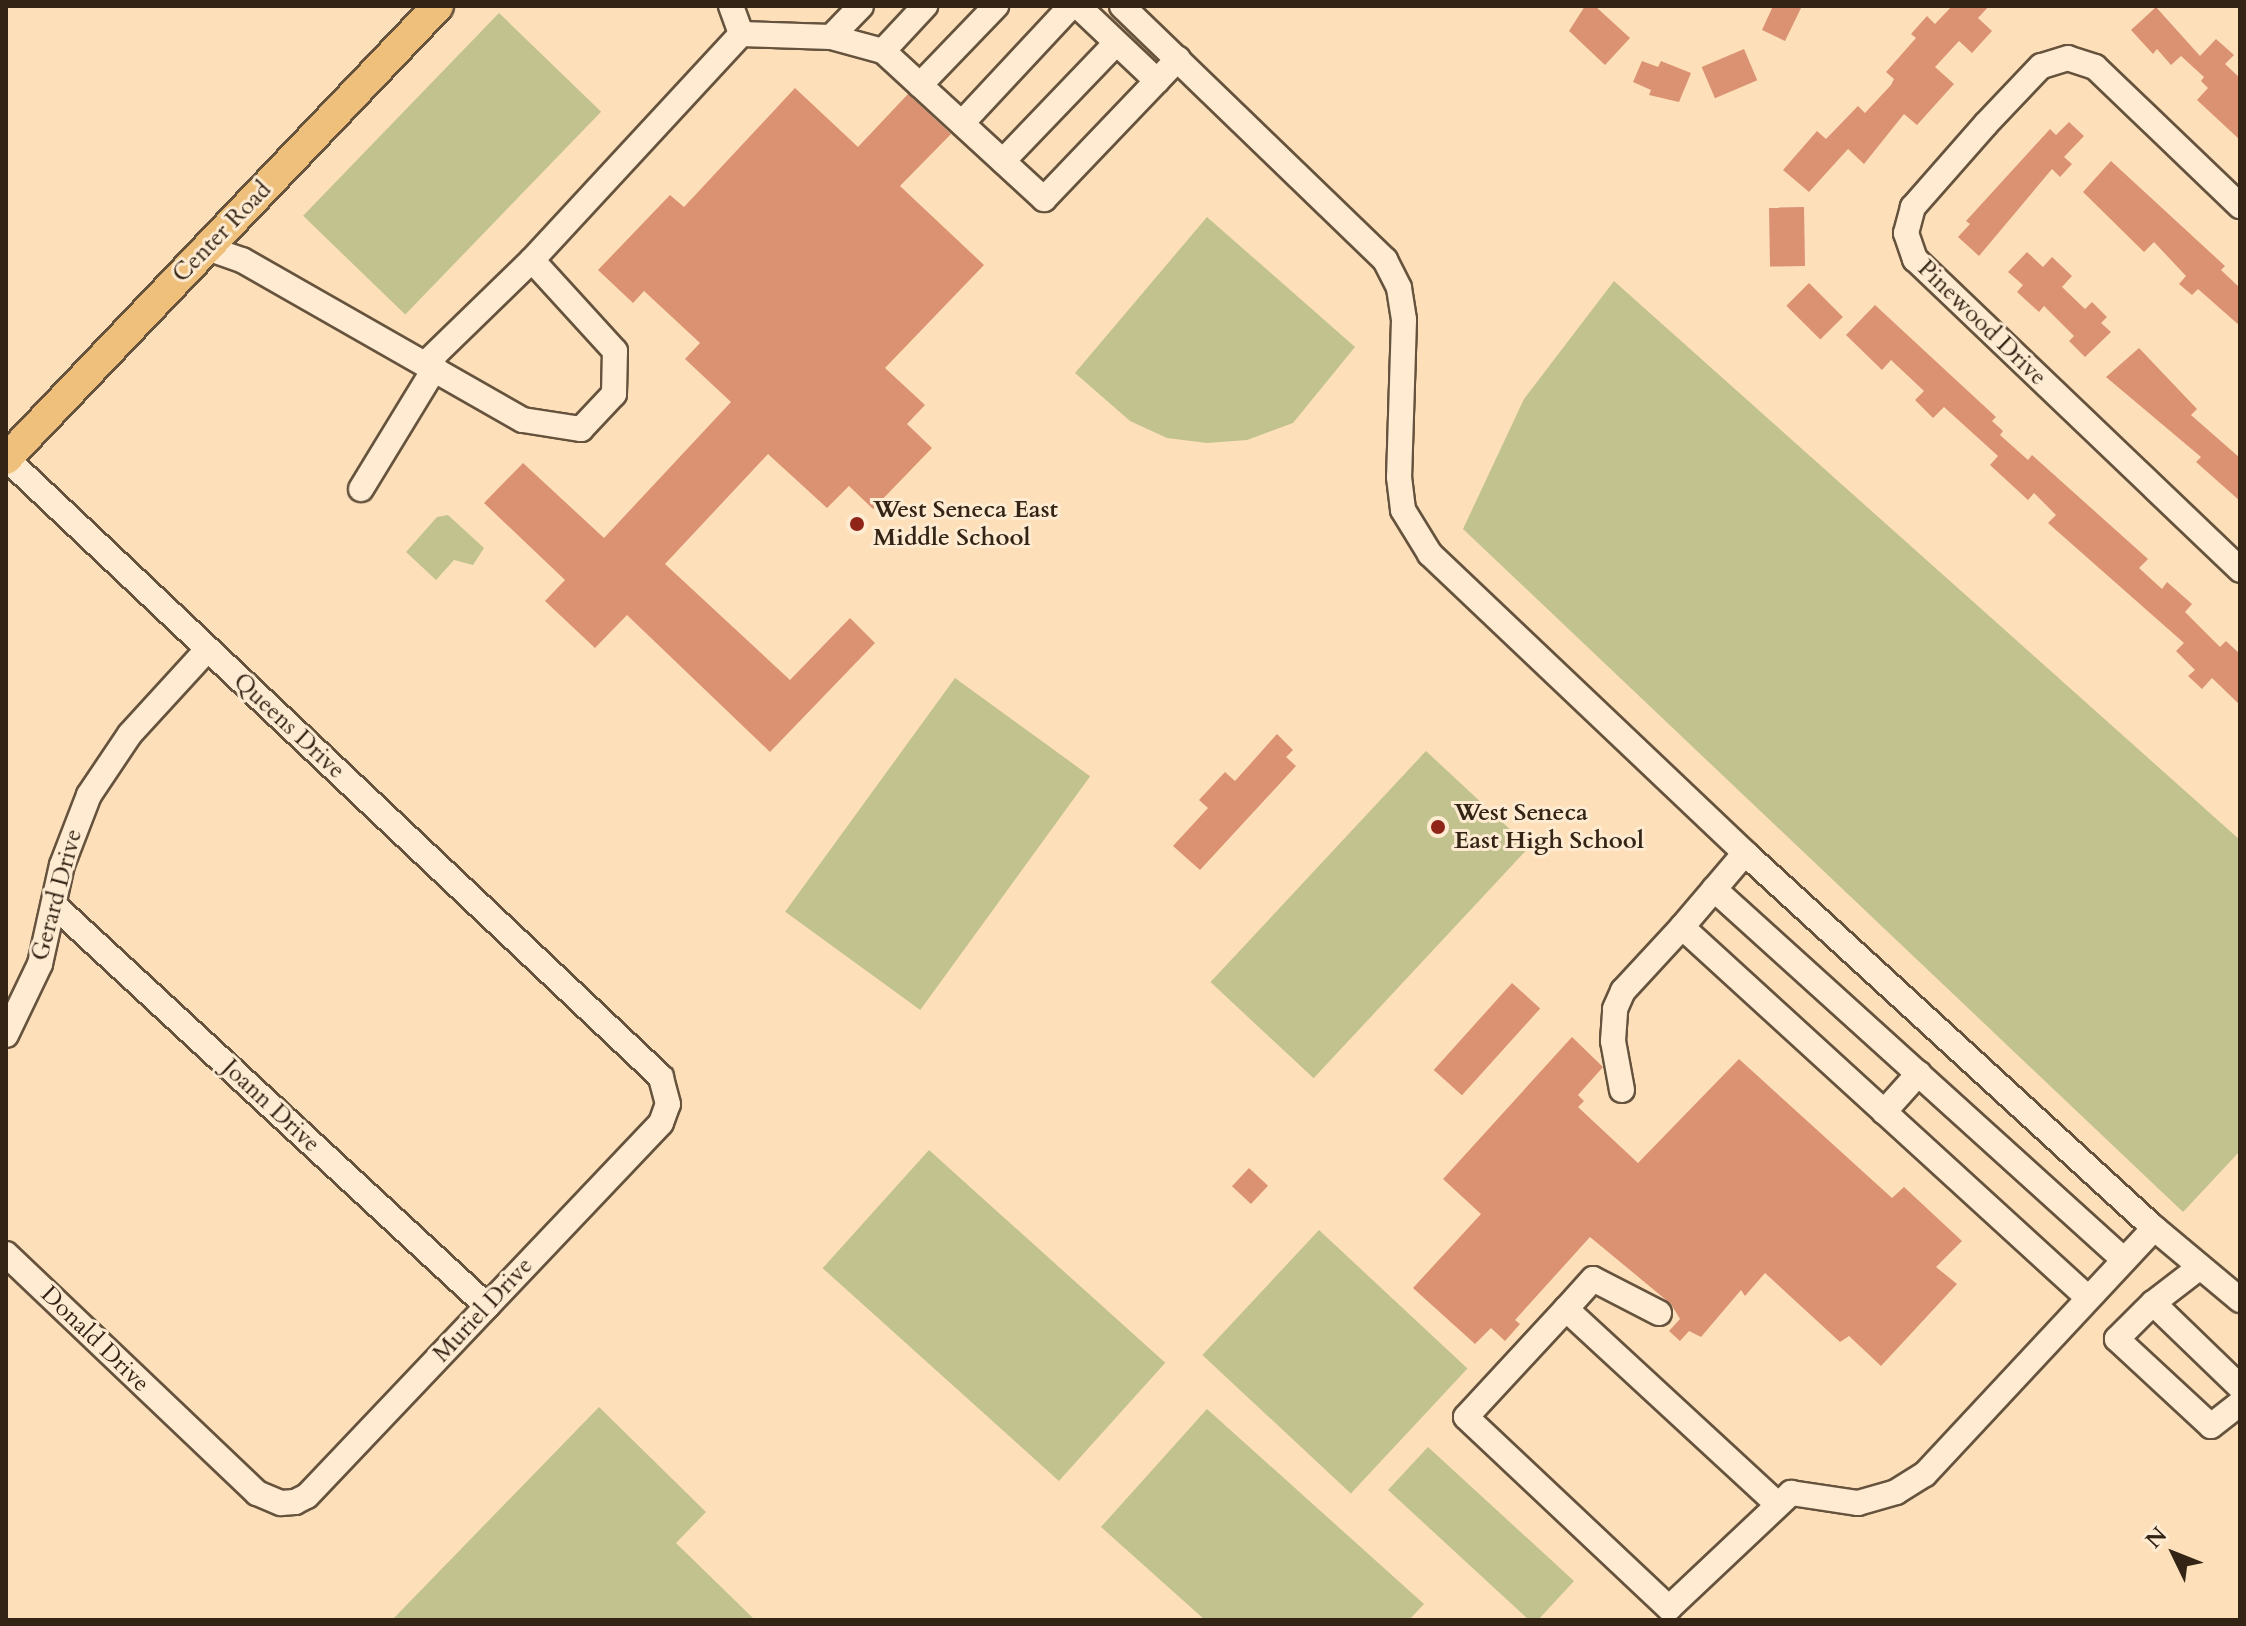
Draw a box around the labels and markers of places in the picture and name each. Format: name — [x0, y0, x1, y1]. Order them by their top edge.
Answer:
place label: West Seneca East Middle School — [873, 496, 1058, 552]
marker: West Seneca East Middle School — [848, 515, 866, 533]
place label: West Seneca East High School — [1454, 799, 1644, 855]
marker: West Seneca East High School — [1429, 818, 1447, 836]

